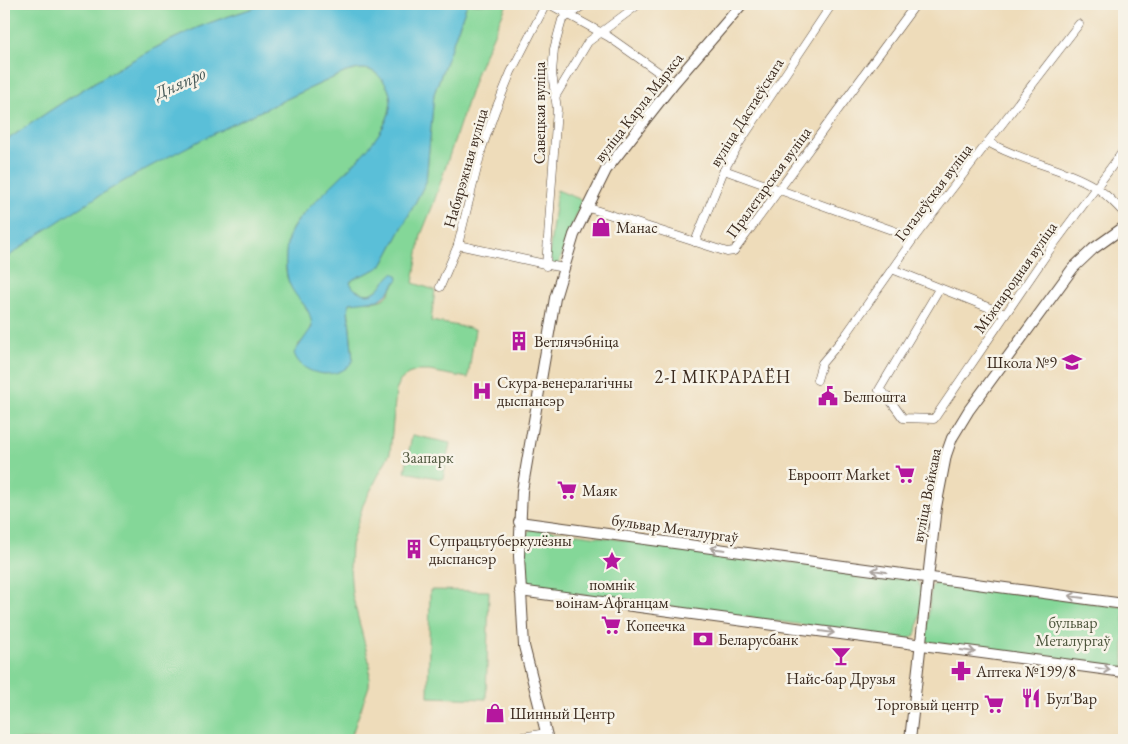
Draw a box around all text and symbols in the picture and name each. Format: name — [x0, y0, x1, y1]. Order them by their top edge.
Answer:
street label: вуліца Карла Маркса — [589, 48, 688, 166]
street label: вуліца Дастаеўскага — [704, 53, 789, 171]
water label: Дняпро — [149, 61, 210, 106]
street label: Савецкая вуліца — [529, 61, 550, 164]
street label: Набярэжная вуліца — [438, 105, 493, 230]
street label: Пралетарская вуліца — [721, 122, 816, 242]
street label: Гогалеўская вуліца — [890, 139, 977, 245]
shop icon: Манас — [590, 216, 612, 238]
place label: Манас — [616, 217, 658, 238]
street label: Міжнародная вуліца — [969, 217, 1062, 337]
building icon: Ветлячэбніца — [508, 330, 530, 352]
place label: Ветлячэбніца — [534, 331, 619, 352]
school or university icon: Школа №9 — [1061, 351, 1083, 373]
place label: Школа №9 — [987, 352, 1057, 373]
district label: 2-І МІКРАРАЁН — [655, 365, 791, 388]
place label: Скура-венералагічны дыспансэр — [497, 372, 633, 411]
hospital icon: Скура-венералагічны дыспансэр — [471, 380, 493, 402]
public building icon: Белпошта — [817, 385, 839, 407]
place label: Белпошта — [843, 386, 907, 407]
street label: вуліца Войкава — [907, 446, 946, 544]
park label: Заапарк — [402, 447, 454, 468]
supermarket icon: Евроопт Market — [894, 463, 916, 485]
place label: Евроопт Market — [788, 464, 890, 485]
supermarket icon: Маяк — [556, 479, 578, 501]
place label: Маяк — [582, 480, 618, 501]
street label: бульвар Металургаў — [610, 509, 741, 548]
place label: Супрацьтуберкулёзны дыспансэр — [429, 530, 572, 569]
building icon: Супрацьтуберкулёзны дыспансэр — [403, 538, 425, 560]
one-way arrow — [710, 544, 726, 554]
place icon: помнік воінам-Афганцам — [601, 550, 623, 572]
one-way arrow — [871, 565, 887, 575]
place label: помнік воінам-Афганцам — [555, 574, 669, 613]
one-way arrow — [1068, 592, 1084, 602]
park label: бульвар Металургаў — [1035, 612, 1112, 651]
supermarket icon: Копеечка — [600, 614, 622, 636]
place label: Копеечка — [626, 615, 686, 636]
one-way arrow — [819, 627, 835, 637]
bank icon: Беларусбанк — [692, 628, 714, 650]
place label: Беларусбанк — [718, 629, 799, 650]
bar icon: Найс-бар Друзья — [830, 645, 852, 667]
one-way arrow — [960, 646, 976, 656]
pharmacy icon: Аптека №199/8 — [950, 660, 972, 682]
place label: Аптека №199/8 — [975, 661, 1076, 682]
one-way arrow — [1095, 665, 1111, 675]
place label: Найс-бар Друзья — [786, 668, 896, 689]
restaurant icon: Бул'Вар — [1020, 687, 1042, 709]
place label: Бул'Вар — [1046, 688, 1097, 709]
supermarket icon: Торговый центр — [983, 693, 1005, 715]
place label: Торговый центр — [874, 694, 979, 715]
shop icon: Шинный Центр — [484, 702, 506, 724]
place label: Шинный Центр — [510, 703, 615, 724]

